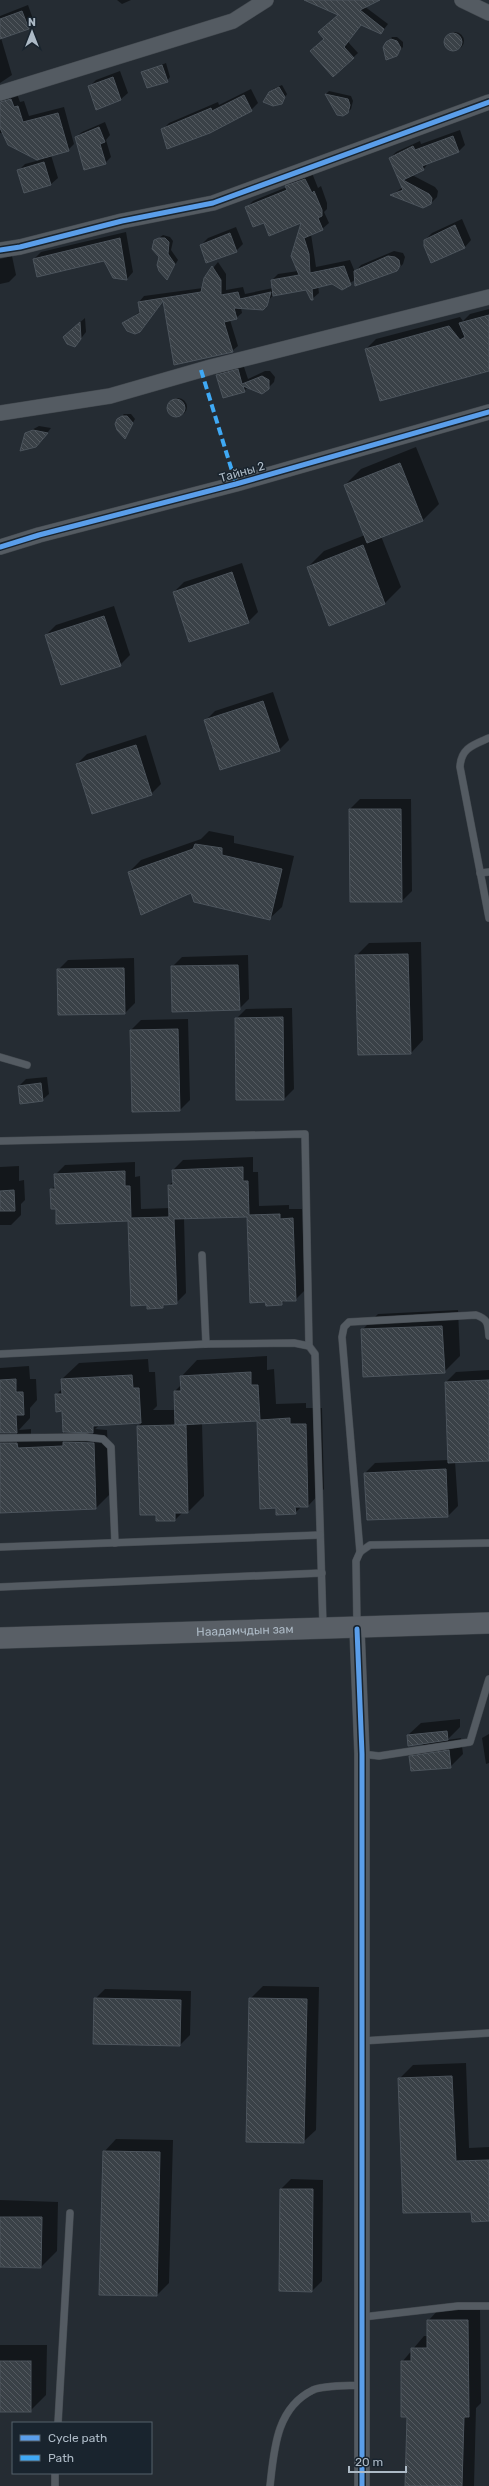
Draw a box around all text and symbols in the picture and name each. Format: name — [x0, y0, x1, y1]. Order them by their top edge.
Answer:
north arrow — [12, 12, 52, 52]
text: N — [28, 16, 36, 29]
street label: Тайны 2 — [218, 459, 266, 485]
street label: Наадамчдын зам — [196, 1622, 294, 1639]
legend — [12, 2422, 152, 2474]
text: Cycle path — [48, 2431, 107, 2445]
scale bar — [349, 2448, 406, 2474]
text: Path — [48, 2451, 74, 2465]
text: 20 m — [355, 2455, 383, 2469]

